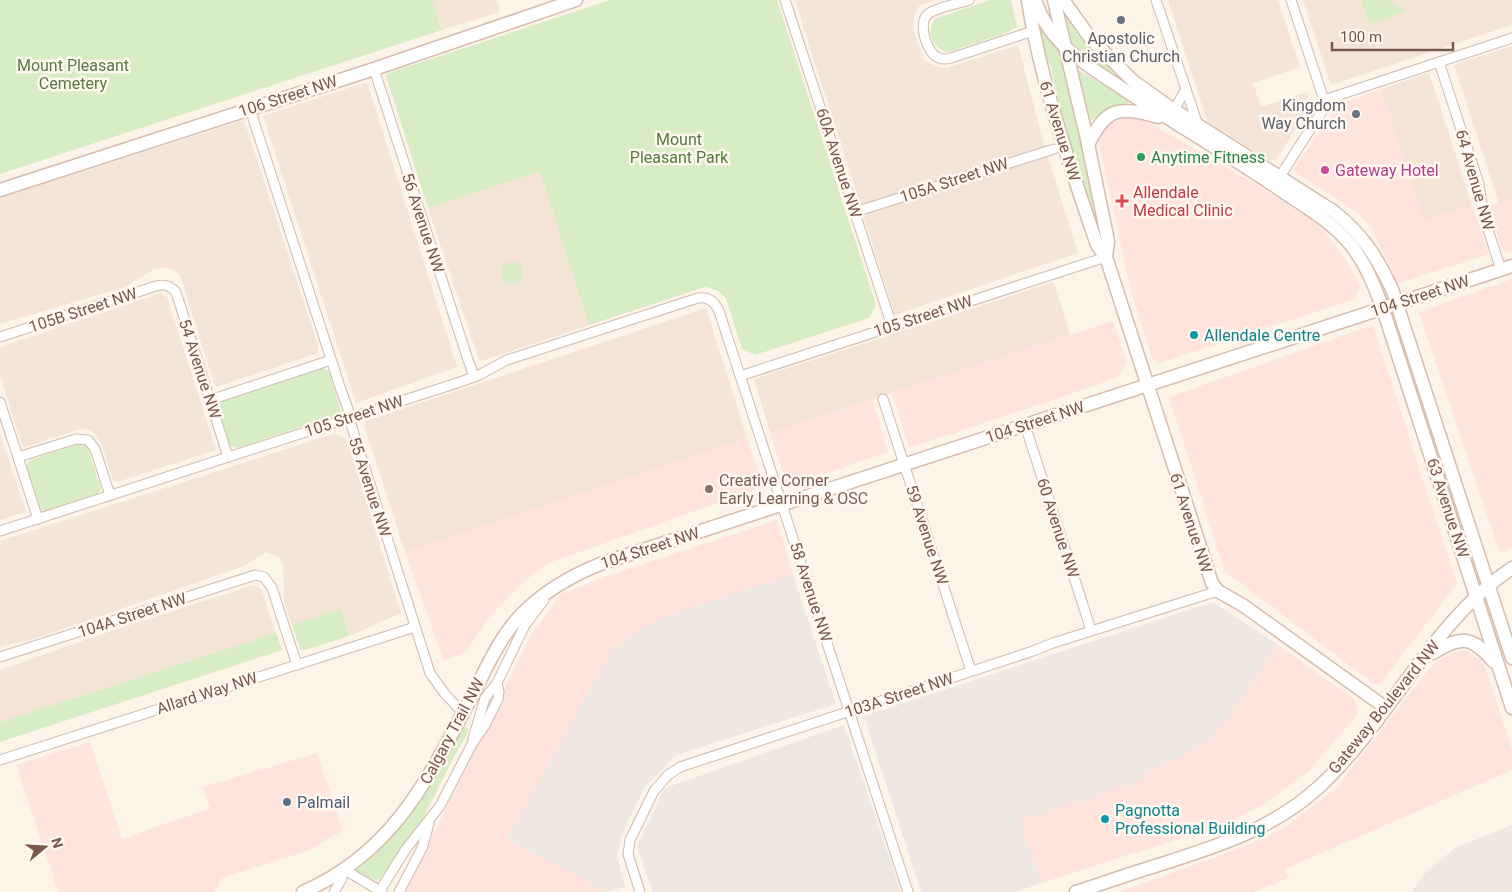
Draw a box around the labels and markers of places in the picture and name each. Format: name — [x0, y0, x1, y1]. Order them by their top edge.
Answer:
marker: Apostolic Christian Church — [1115, 14, 1127, 26]
place label: Apostolic Christian Church — [1062, 29, 1180, 66]
place label: Kingdom Way Church — [1261, 96, 1346, 133]
marker: Kingdom Way Church — [1350, 108, 1362, 120]
place label: Anytime Fitness — [1151, 148, 1265, 167]
marker: Anytime Fitness — [1135, 151, 1147, 163]
place label: Gateway Hotel — [1335, 161, 1439, 180]
marker: Gateway Hotel — [1319, 164, 1331, 176]
place label: Allendale Medical Clinic — [1133, 183, 1233, 220]
marker: Allendale Medical Clinic — [1115, 194, 1129, 208]
place label: Allendale Centre — [1204, 326, 1320, 345]
marker: Allendale Centre — [1188, 329, 1200, 341]
place label: Creative Corner Early Learning & OSC — [719, 471, 868, 508]
marker: Creative Corner Early Learning & OSC — [703, 483, 715, 495]
place label: Palmail — [297, 793, 350, 812]
marker: Palmail — [281, 796, 293, 808]
place label: Pagnotta Professional Building — [1115, 801, 1266, 838]
marker: Pagnotta Professional Building — [1099, 813, 1111, 825]

